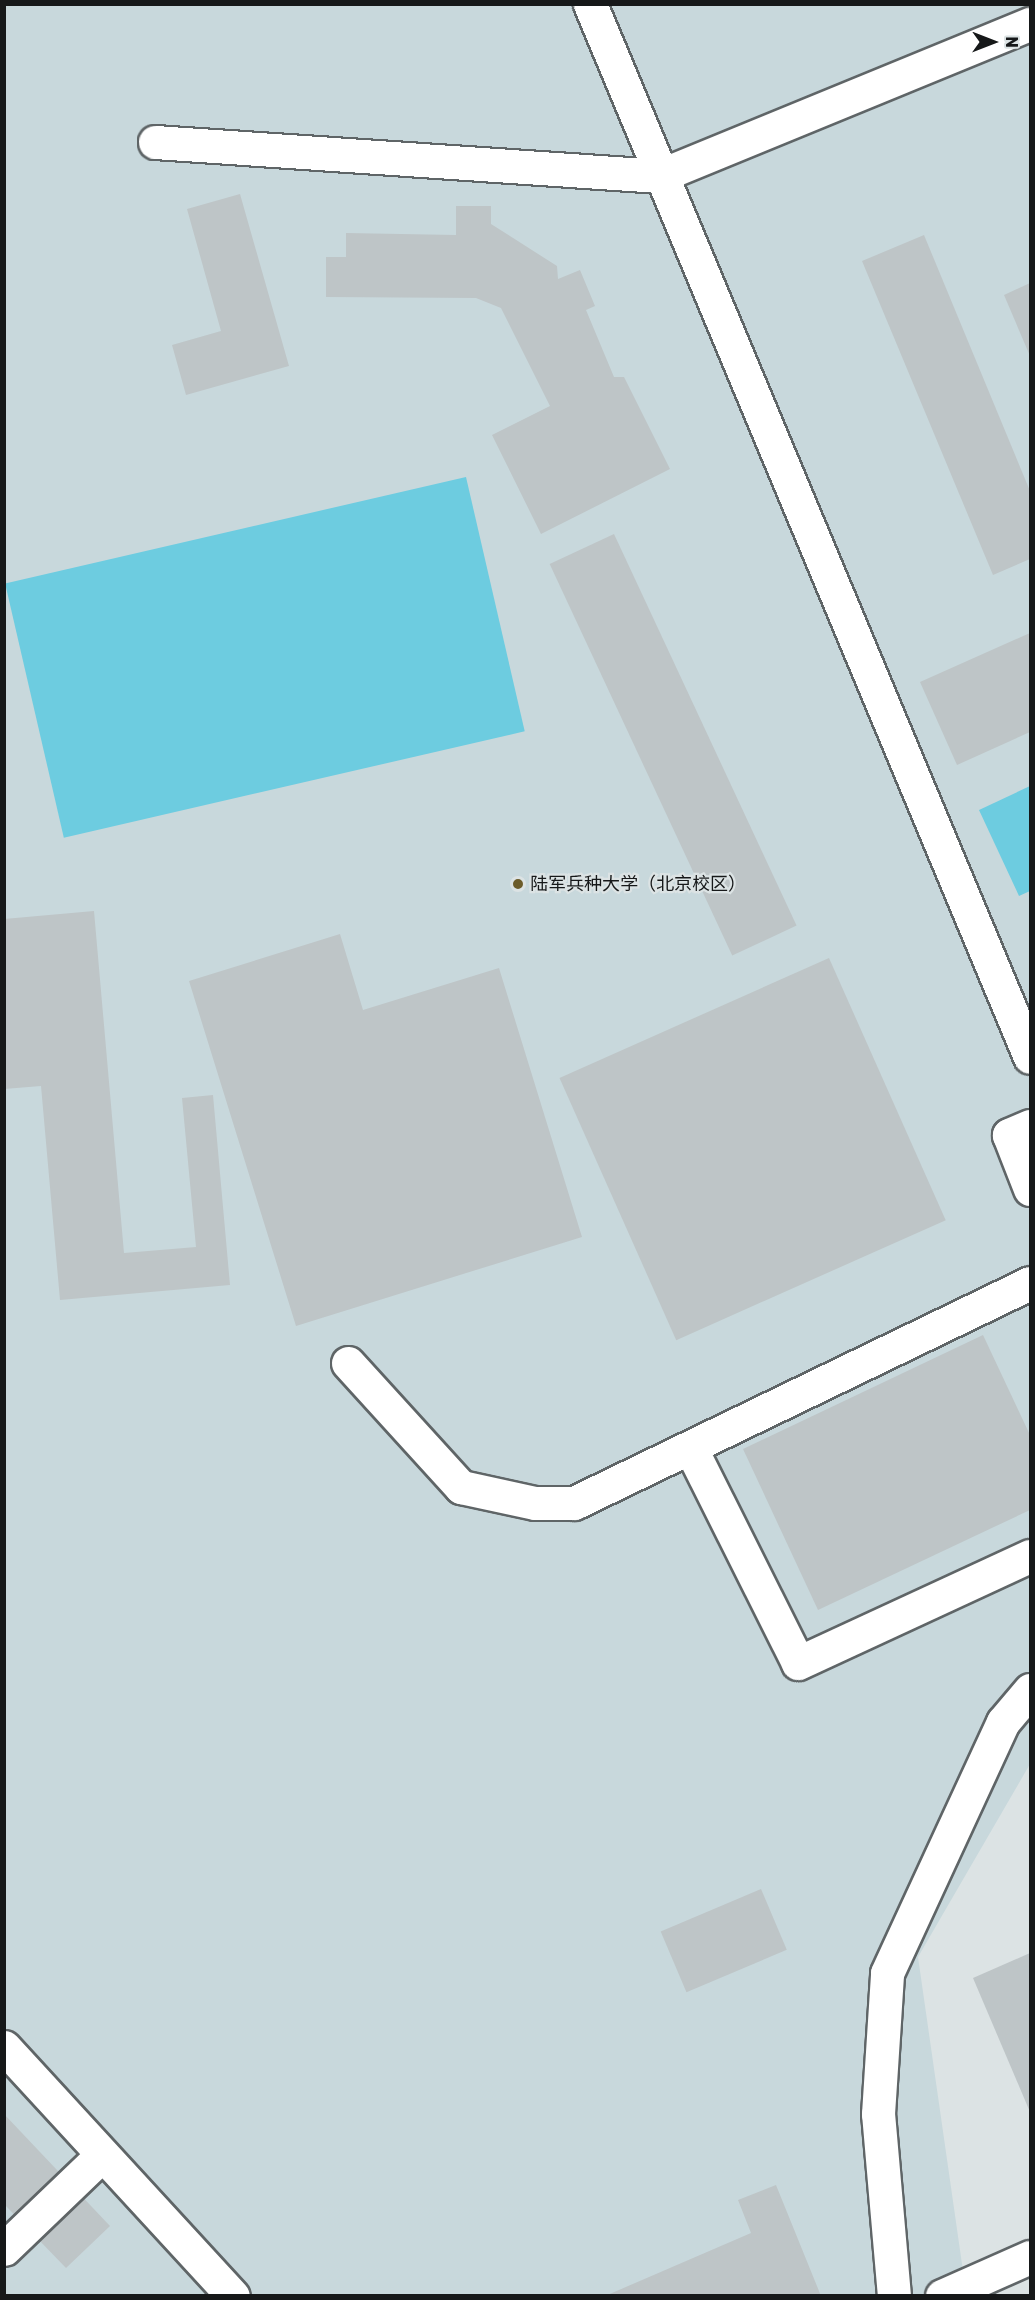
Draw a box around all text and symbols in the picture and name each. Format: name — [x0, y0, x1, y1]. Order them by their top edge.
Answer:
north arrow — [963, 12, 1023, 72]
text: N — [1002, 36, 1021, 48]
place label: 陆军兵种大学（北京校区） — [530, 873, 746, 895]
marker: 陆军兵种大学（北京校区） — [511, 877, 525, 891]

